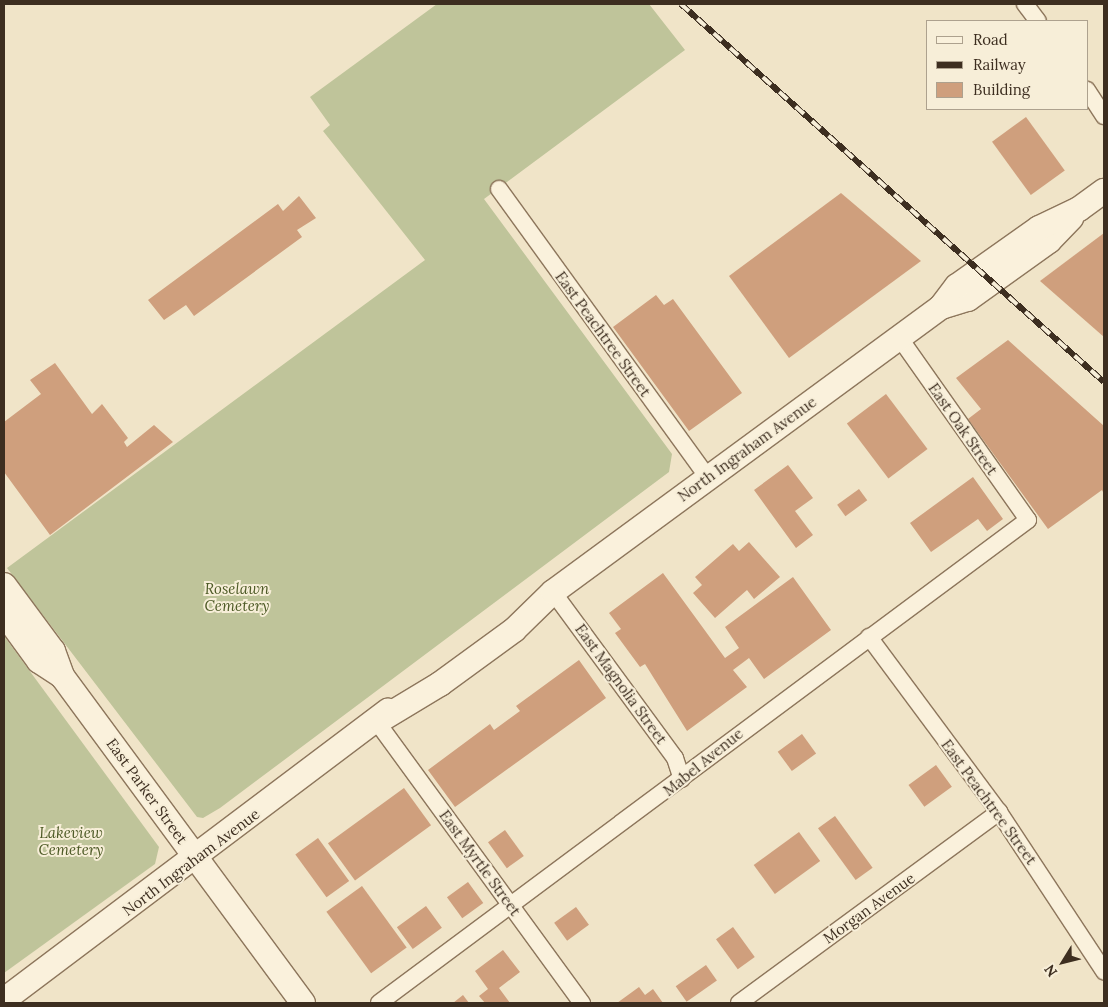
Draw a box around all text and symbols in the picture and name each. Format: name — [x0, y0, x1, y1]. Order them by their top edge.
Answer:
legend — [926, 20, 1088, 110]
text: Road — [973, 30, 1008, 49]
text: Railway — [973, 55, 1026, 74]
text: Building — [973, 80, 1030, 99]
street label: East Peachtree Street — [552, 268, 654, 400]
street label: East Oak Street — [925, 380, 1001, 478]
street label: North Ingraham Avenue — [674, 393, 820, 505]
park label: Roselawn Cemetery — [204, 579, 270, 614]
street label: East Magnolia Street — [571, 620, 671, 748]
street label: Mabel Avenue — [660, 724, 746, 800]
street label: East Parker Street — [103, 735, 191, 847]
street label: East Peachtree Street — [938, 736, 1040, 868]
street label: North Ingraham Avenue — [119, 805, 263, 919]
street label: East Myrtle Street — [436, 807, 524, 919]
park label: Lakeview Cemetery — [38, 823, 104, 858]
street label: Morgan Avenue — [820, 869, 918, 947]
north arrow — [1038, 937, 1088, 987]
text: N — [1040, 961, 1061, 980]

